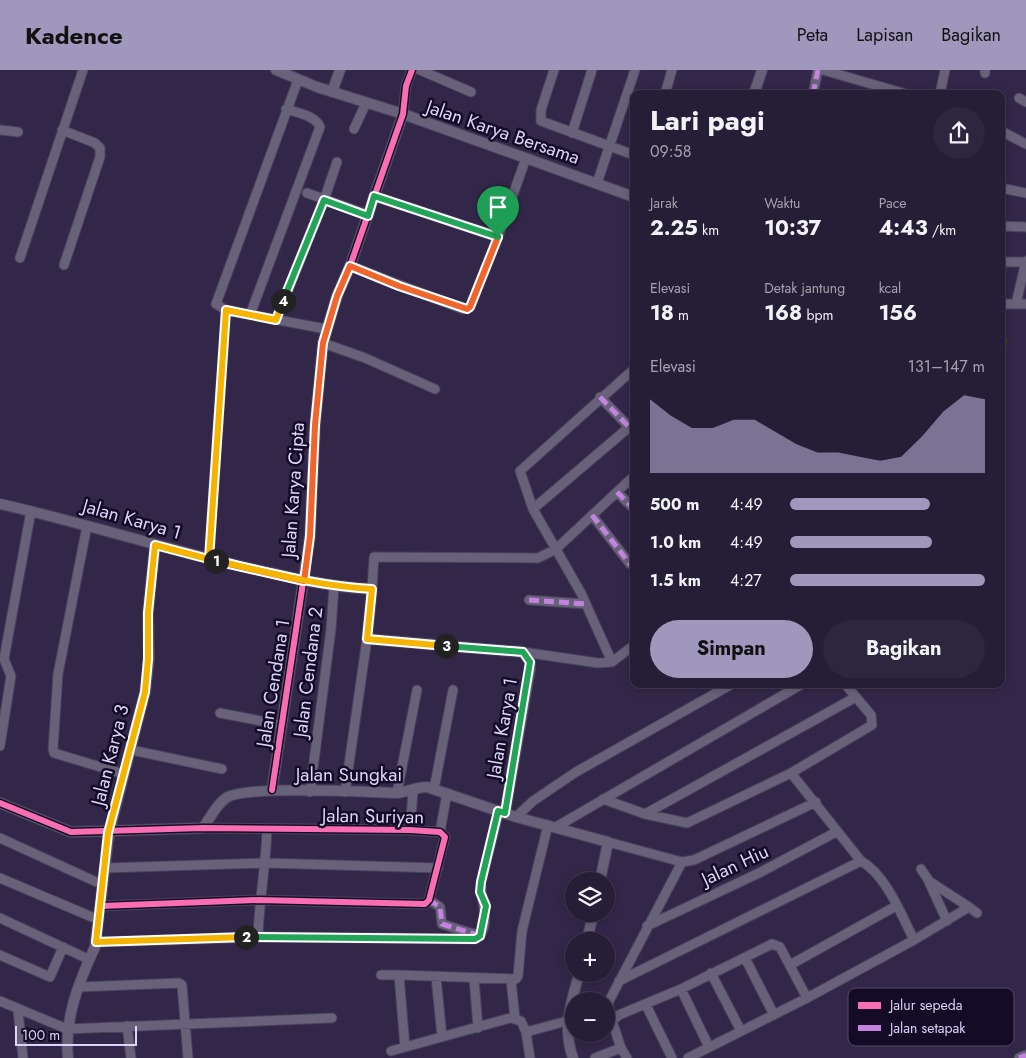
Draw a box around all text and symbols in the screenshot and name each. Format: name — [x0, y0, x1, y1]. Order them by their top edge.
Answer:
text: Kadence — [25, 18, 123, 53]
text: Peta — [797, 22, 828, 48]
text: Lapisan — [856, 22, 913, 48]
text: Bagikan — [941, 22, 1001, 48]
street label: Jalan Karya Bersama — [420, 92, 583, 171]
text: Lari pagi — [650, 100, 765, 141]
button: share — [933, 107, 985, 159]
text: 09:58 — [650, 140, 691, 163]
pin — [477, 186, 519, 237]
icon: arrive — [484, 193, 512, 221]
text: Jarak — [650, 193, 678, 213]
text: Waktu — [764, 193, 800, 213]
text: Pace — [879, 193, 907, 213]
text: 2.25 — [650, 213, 698, 243]
text: 10:37 — [764, 213, 821, 243]
text: 4:43 — [879, 213, 928, 243]
text: km — [698, 220, 719, 240]
text: /km — [928, 220, 956, 240]
text: Elevasi — [650, 278, 690, 298]
text: Detak jantung — [764, 278, 845, 298]
text: kcal — [879, 278, 901, 298]
pin: 4 — [270, 288, 296, 314]
text: 4 — [279, 291, 288, 311]
text: 18 — [650, 298, 674, 328]
text: 168 — [764, 298, 802, 328]
text: 156 — [879, 298, 917, 328]
text: m — [674, 305, 689, 325]
text: bpm — [802, 305, 833, 325]
text: Elevasi — [650, 355, 696, 378]
text: 131–147 m — [908, 355, 985, 378]
street label: Jalan Karya Cipta — [275, 421, 311, 562]
street label: Jalan Karya 1 — [77, 491, 185, 546]
text: 500 m — [650, 493, 699, 516]
text: 4:49 — [730, 493, 763, 516]
text: 1.0 km — [650, 531, 701, 554]
text: 4:49 — [730, 531, 763, 554]
pin: 1 — [204, 548, 228, 574]
text: 1 — [213, 551, 220, 571]
text: 1.5 km — [650, 569, 701, 592]
text: 4:27 — [730, 569, 762, 592]
street label: Jalan Cendana 2 — [286, 605, 329, 742]
street label: Jalan Cendana 1 — [249, 617, 296, 752]
button: Simpan — [650, 620, 813, 678]
button: Bagikan — [823, 620, 985, 678]
pin: 3 — [434, 634, 458, 658]
text: 3 — [442, 636, 451, 656]
street label: Jalan Karya 1 — [479, 676, 524, 783]
street label: Jalan Karya 3 — [84, 702, 136, 811]
street label: Jalan Sungkai — [293, 761, 402, 788]
street label: Jalan Suriyan — [319, 802, 424, 830]
street label: Jalan Hiu — [694, 838, 773, 894]
map controls — [565, 872, 615, 1042]
button: layers — [565, 872, 615, 922]
pin: 2 — [234, 924, 258, 950]
text: 2 — [242, 927, 251, 947]
button: + — [565, 932, 615, 982]
legend — [848, 988, 1014, 1046]
button: − — [565, 992, 615, 1042]
text: Jalur sepeda — [888, 995, 962, 1015]
text: Jalan setapak — [888, 1018, 966, 1038]
scale bar — [15, 1023, 138, 1046]
text: 100 m — [22, 1025, 60, 1045]

